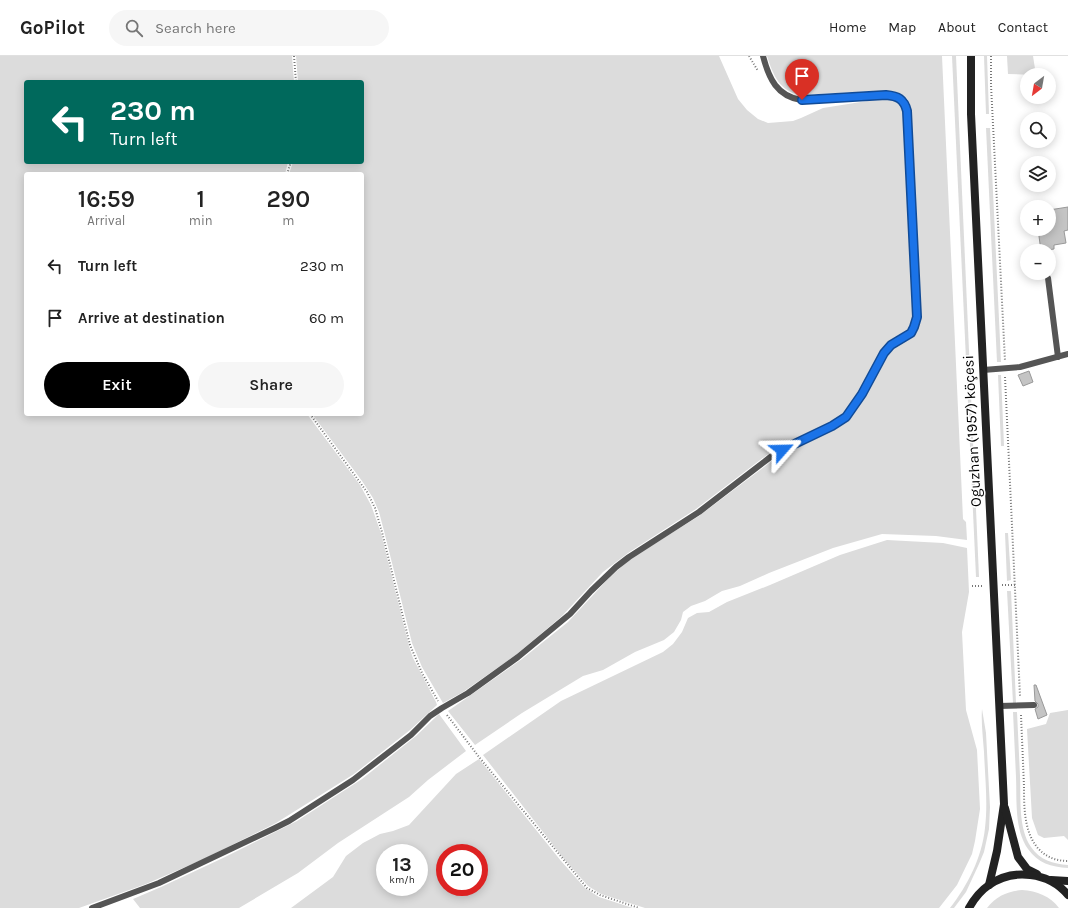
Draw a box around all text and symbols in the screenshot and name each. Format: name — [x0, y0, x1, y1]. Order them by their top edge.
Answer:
search box — [109, 10, 389, 46]
text: GoPilot — [20, 17, 85, 39]
icon: search — [123, 17, 145, 39]
text: Search here — [155, 19, 236, 37]
text: Home — [829, 19, 866, 36]
text: Map — [888, 19, 916, 36]
text: About — [938, 19, 976, 36]
text: Contact — [998, 19, 1048, 36]
pin — [785, 59, 819, 100]
icon: arrive — [791, 65, 813, 87]
north arrow — [1020, 68, 1056, 104]
map controls — [1020, 68, 1056, 280]
text: 230 m — [110, 94, 196, 127]
icon: left — [44, 96, 96, 148]
button: search — [1020, 112, 1056, 148]
text: Turn left — [110, 128, 178, 150]
button: layers — [1020, 156, 1056, 192]
text: 16:59 — [78, 185, 135, 213]
text: 1 — [197, 185, 205, 213]
text: 290 — [266, 185, 310, 213]
button: + — [1020, 200, 1056, 236]
text: Arrival — [87, 213, 125, 228]
text: min — [189, 213, 213, 228]
text: m — [282, 213, 294, 228]
button: − — [1020, 244, 1056, 280]
icon: left — [44, 255, 66, 277]
text: Turn left — [78, 257, 137, 275]
text: 230 m — [300, 257, 344, 275]
icon: arrive — [44, 307, 66, 329]
text: Arrive at destination — [78, 309, 225, 327]
text: 60 m — [309, 309, 344, 327]
street label: Oguzhan (1957) köçesi — [959, 355, 985, 507]
button: Exit — [44, 362, 190, 408]
button: Share — [198, 362, 344, 408]
position arrow — [761, 429, 803, 471]
speed limit sign: 20 — [436, 844, 488, 896]
text: 13 — [392, 853, 412, 876]
text: km/h — [389, 874, 415, 886]

